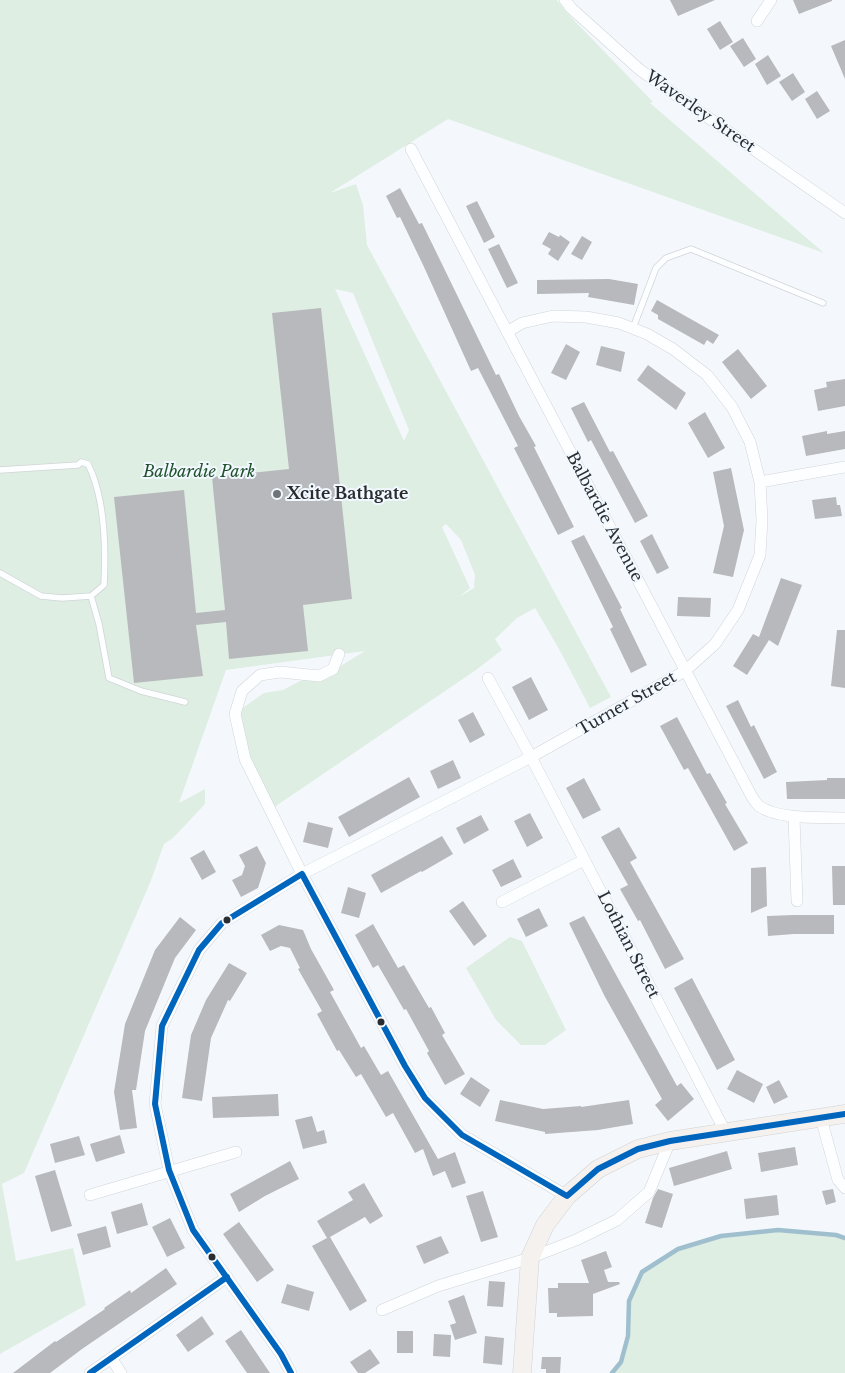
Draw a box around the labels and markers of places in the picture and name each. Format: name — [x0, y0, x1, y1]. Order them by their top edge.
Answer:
place label: Xcite Bathgate — [287, 484, 408, 504]
marker: Xcite Bathgate — [271, 488, 283, 500]
unlabelled marker — [222, 915, 232, 925]
unlabelled marker — [376, 1017, 386, 1027]
unlabelled marker — [207, 1252, 217, 1262]

